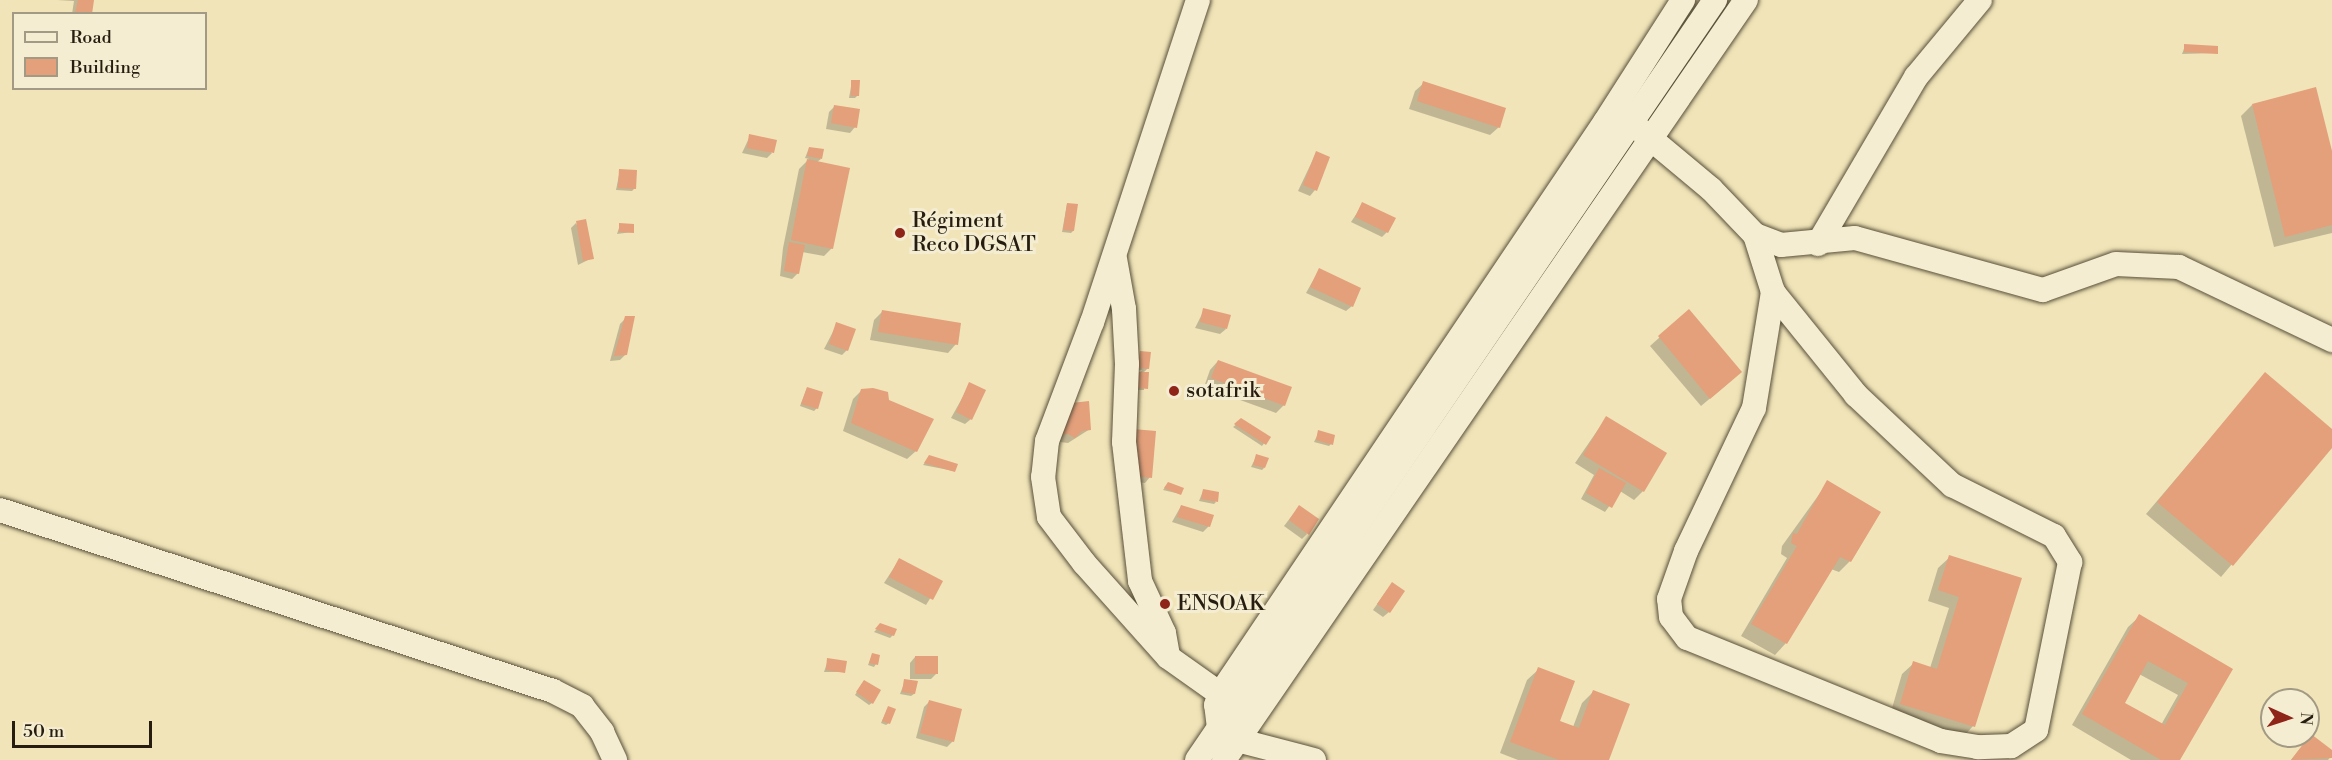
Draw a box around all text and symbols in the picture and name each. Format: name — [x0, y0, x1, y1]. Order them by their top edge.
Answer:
legend — [12, 12, 207, 90]
text: Road — [70, 26, 112, 49]
text: Building — [70, 56, 140, 79]
place label: Régiment Reco DGSAT — [912, 208, 1036, 258]
marker: Régiment Reco DGSAT — [893, 226, 907, 240]
place label: sotafrik — [1186, 378, 1260, 404]
marker: sotafrik — [1167, 384, 1181, 398]
place label: ENSOAK — [1177, 591, 1264, 617]
marker: ENSOAK — [1158, 597, 1172, 611]
north arrow — [2260, 688, 2320, 748]
scale bar — [15, 709, 154, 747]
text: N — [2296, 712, 2316, 726]
text: 50 m — [23, 720, 64, 743]

